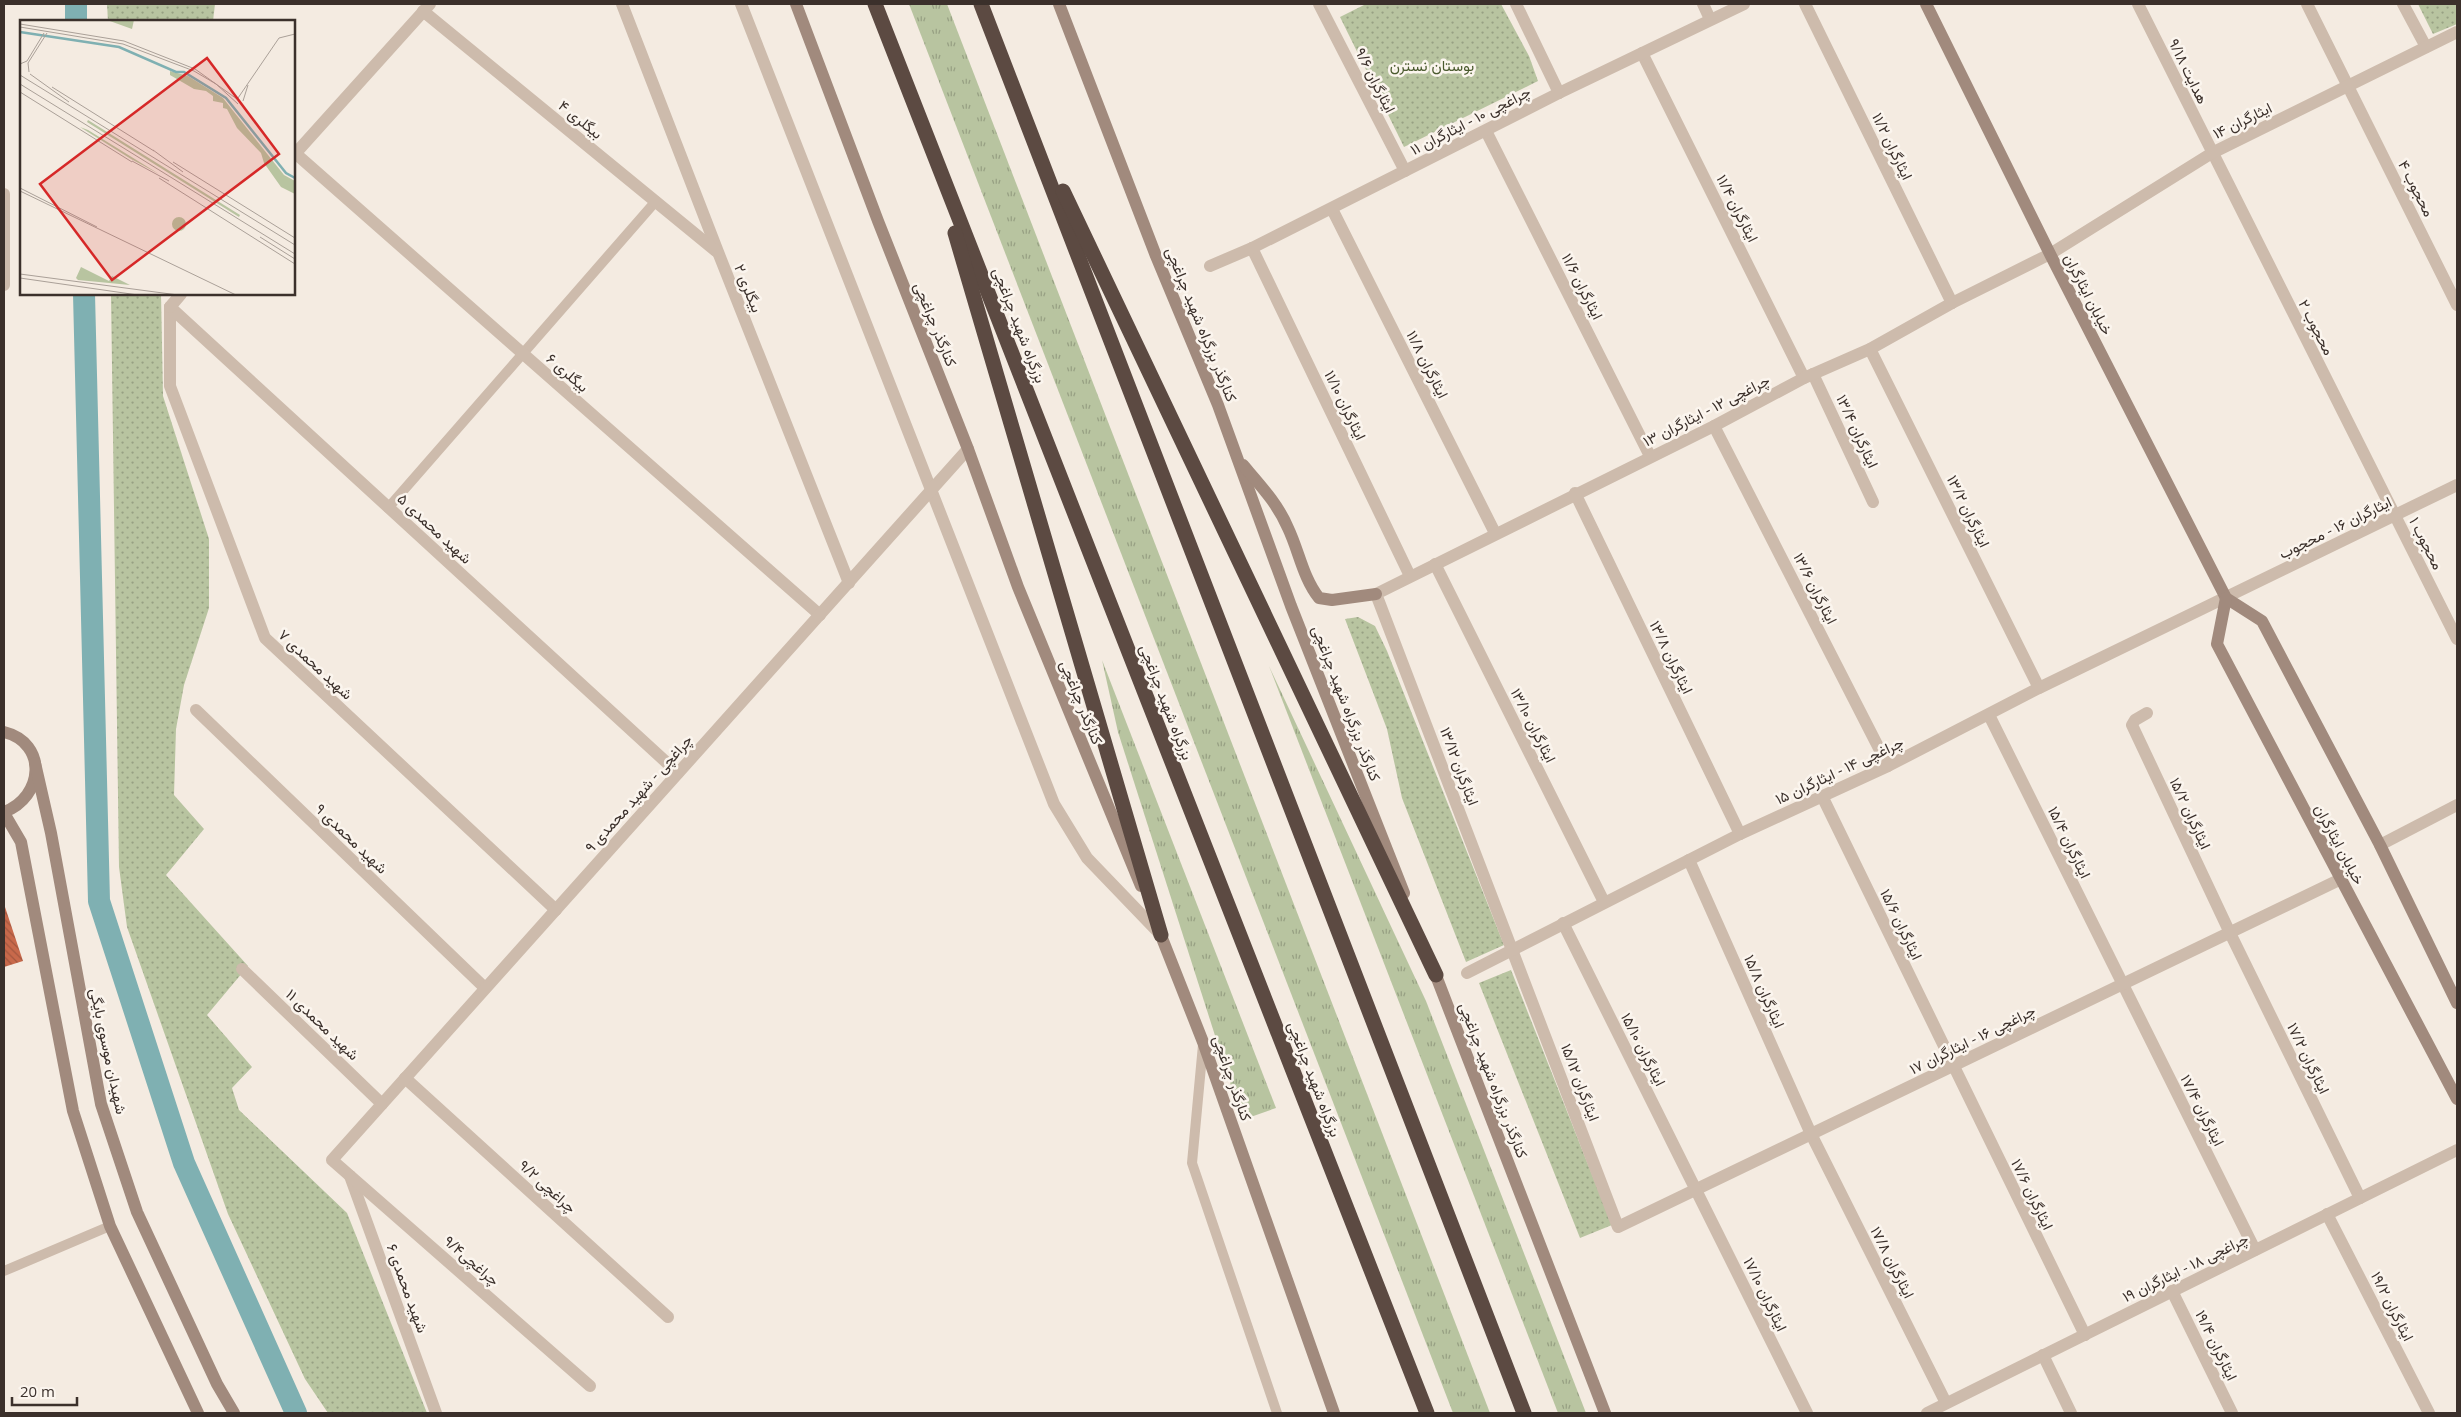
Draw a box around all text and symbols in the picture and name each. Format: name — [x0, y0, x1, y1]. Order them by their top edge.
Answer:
inset map — [20, 20, 295, 295]
street label: هدایت ۹/۱۸ — [2165, 35, 2213, 107]
street label: ایثارگران ۹/۶ — [1351, 44, 1401, 116]
park label: بوستان نسترن — [1390, 55, 1474, 75]
street label: چراغچی ۱۰ - ایثارگران ۱۱ — [1406, 81, 1534, 160]
street label: بیگلری ۴ — [554, 95, 607, 144]
street label: ایثارگران ۱۴ — [2209, 97, 2275, 143]
street label: ایثارگران ۱۱/۲ — [1868, 109, 1918, 183]
street label: محجوب ۴ — [2394, 156, 2440, 220]
street label: ایثارگران ۱۱/۴ — [1712, 171, 1764, 245]
street label: کنارگذر بزرگراه شهید چراغچی — [1161, 244, 1242, 405]
street label: ایثارگران ۱۱/۶ — [1558, 249, 1608, 323]
street label: خیابان ایثارگران — [2060, 250, 2118, 338]
street label: بیگلری ۲ — [729, 261, 768, 316]
street label: بزرگراه شهید چراغچی — [988, 264, 1051, 386]
street label: کنارگذر چراغچی — [909, 279, 962, 370]
street label: محجوب ۲ — [2294, 296, 2340, 358]
street label: ایثارگران ۱۱/۸ — [1402, 327, 1454, 401]
street label: بیگلری ۶ — [542, 348, 593, 397]
street label: ایثارگران ۱۱/۱۰ — [1320, 367, 1372, 443]
street label: چراغچی ۱۲ - ایثارگران ۱۳ — [1639, 369, 1773, 451]
street label: ایثارگران ۱۳/۴ — [1832, 391, 1884, 471]
street label: ایثارگران ۱۳/۲ — [1943, 472, 1995, 550]
street label: شهید محمدی ۵ — [393, 488, 477, 568]
street label: ایثارگران ۱۶ - محجوب — [2275, 491, 2395, 563]
street label: محجوب ۱ — [2405, 513, 2449, 573]
street label: ایثارگران ۱۳/۶ — [1789, 549, 1843, 627]
street label: ایثارگران ۱۳/۸ — [1646, 617, 1698, 697]
street label: کنارگذر بزرگراه شهید چراغچی — [1307, 622, 1386, 784]
street label: شهید محمدی ۷ — [274, 624, 358, 704]
street label: بزرگراه شهید چراغچی — [1135, 641, 1198, 763]
street label: کنارگذر چراغچی — [1055, 657, 1108, 748]
street label: ایثارگران ۱۳/۱۰ — [1507, 684, 1561, 766]
street label: ایثارگران ۱۳/۱۲ — [1436, 724, 1484, 808]
street label: ۹ چراغچی - شهید محمدی — [580, 730, 697, 857]
street label: چراغچی ۱۴ - ایثارگران ۱۵ — [1772, 732, 1907, 809]
street label: ایثارگران ۱۵/۲ — [2166, 774, 2216, 852]
street label: شهید محمدی ۹ — [311, 798, 393, 878]
street label: خیابان ایثارگران — [2310, 800, 2370, 888]
street label: ایثارگران ۱۵/۴ — [2044, 803, 2096, 881]
street label: ایثارگران ۱۵/۶ — [1876, 885, 1928, 963]
street label: ایثارگران ۱۵/۸ — [1740, 951, 1790, 1031]
street label: شهید محمدی ۱۱ — [281, 984, 364, 1065]
street label: شهیدان موسوی بایگی — [85, 986, 132, 1116]
street label: کنارگذر بزرگراه شهید چراغچی — [1454, 999, 1533, 1161]
street label: چراغچی ۱۶ - ایثارگران ۱۷ — [1906, 1000, 2039, 1079]
street label: ایثارگران ۱۵/۱۰ — [1617, 1009, 1671, 1089]
street label: بزرگراه شهید چراغچی — [1283, 1018, 1346, 1140]
street label: ایثارگران ۱۷/۲ — [2283, 1019, 2335, 1097]
street label: کنارگذر چراغچی — [1208, 1033, 1257, 1124]
street label: ایثارگران ۱۵/۱۲ — [1557, 1040, 1605, 1124]
street label: ایثارگران ۱۷/۴ — [2176, 1071, 2230, 1149]
street label: ۹/۲ چراغچی — [514, 1155, 581, 1218]
street label: ایثارگران ۱۷/۶ — [2007, 1155, 2059, 1233]
street label: ایثارگران ۱۷/۸ — [1866, 1223, 1920, 1301]
street label: چراغچی ۱۸ - ایثارگران ۱۹ — [2119, 1228, 2252, 1307]
street label: ۹/۴چراغچی — [439, 1230, 504, 1290]
street label: شهید محمدی ۶ — [382, 1241, 433, 1336]
street label: ایثارگران ۱۷/۱۰ — [1740, 1254, 1792, 1334]
street label: ایثارگران ۱۹/۲ — [2367, 1268, 2419, 1344]
street label: ایثارگران ۱۹/۴ — [2191, 1306, 2243, 1384]
scale bar — [12, 1374, 78, 1406]
text: 20 m — [20, 1381, 55, 1401]

